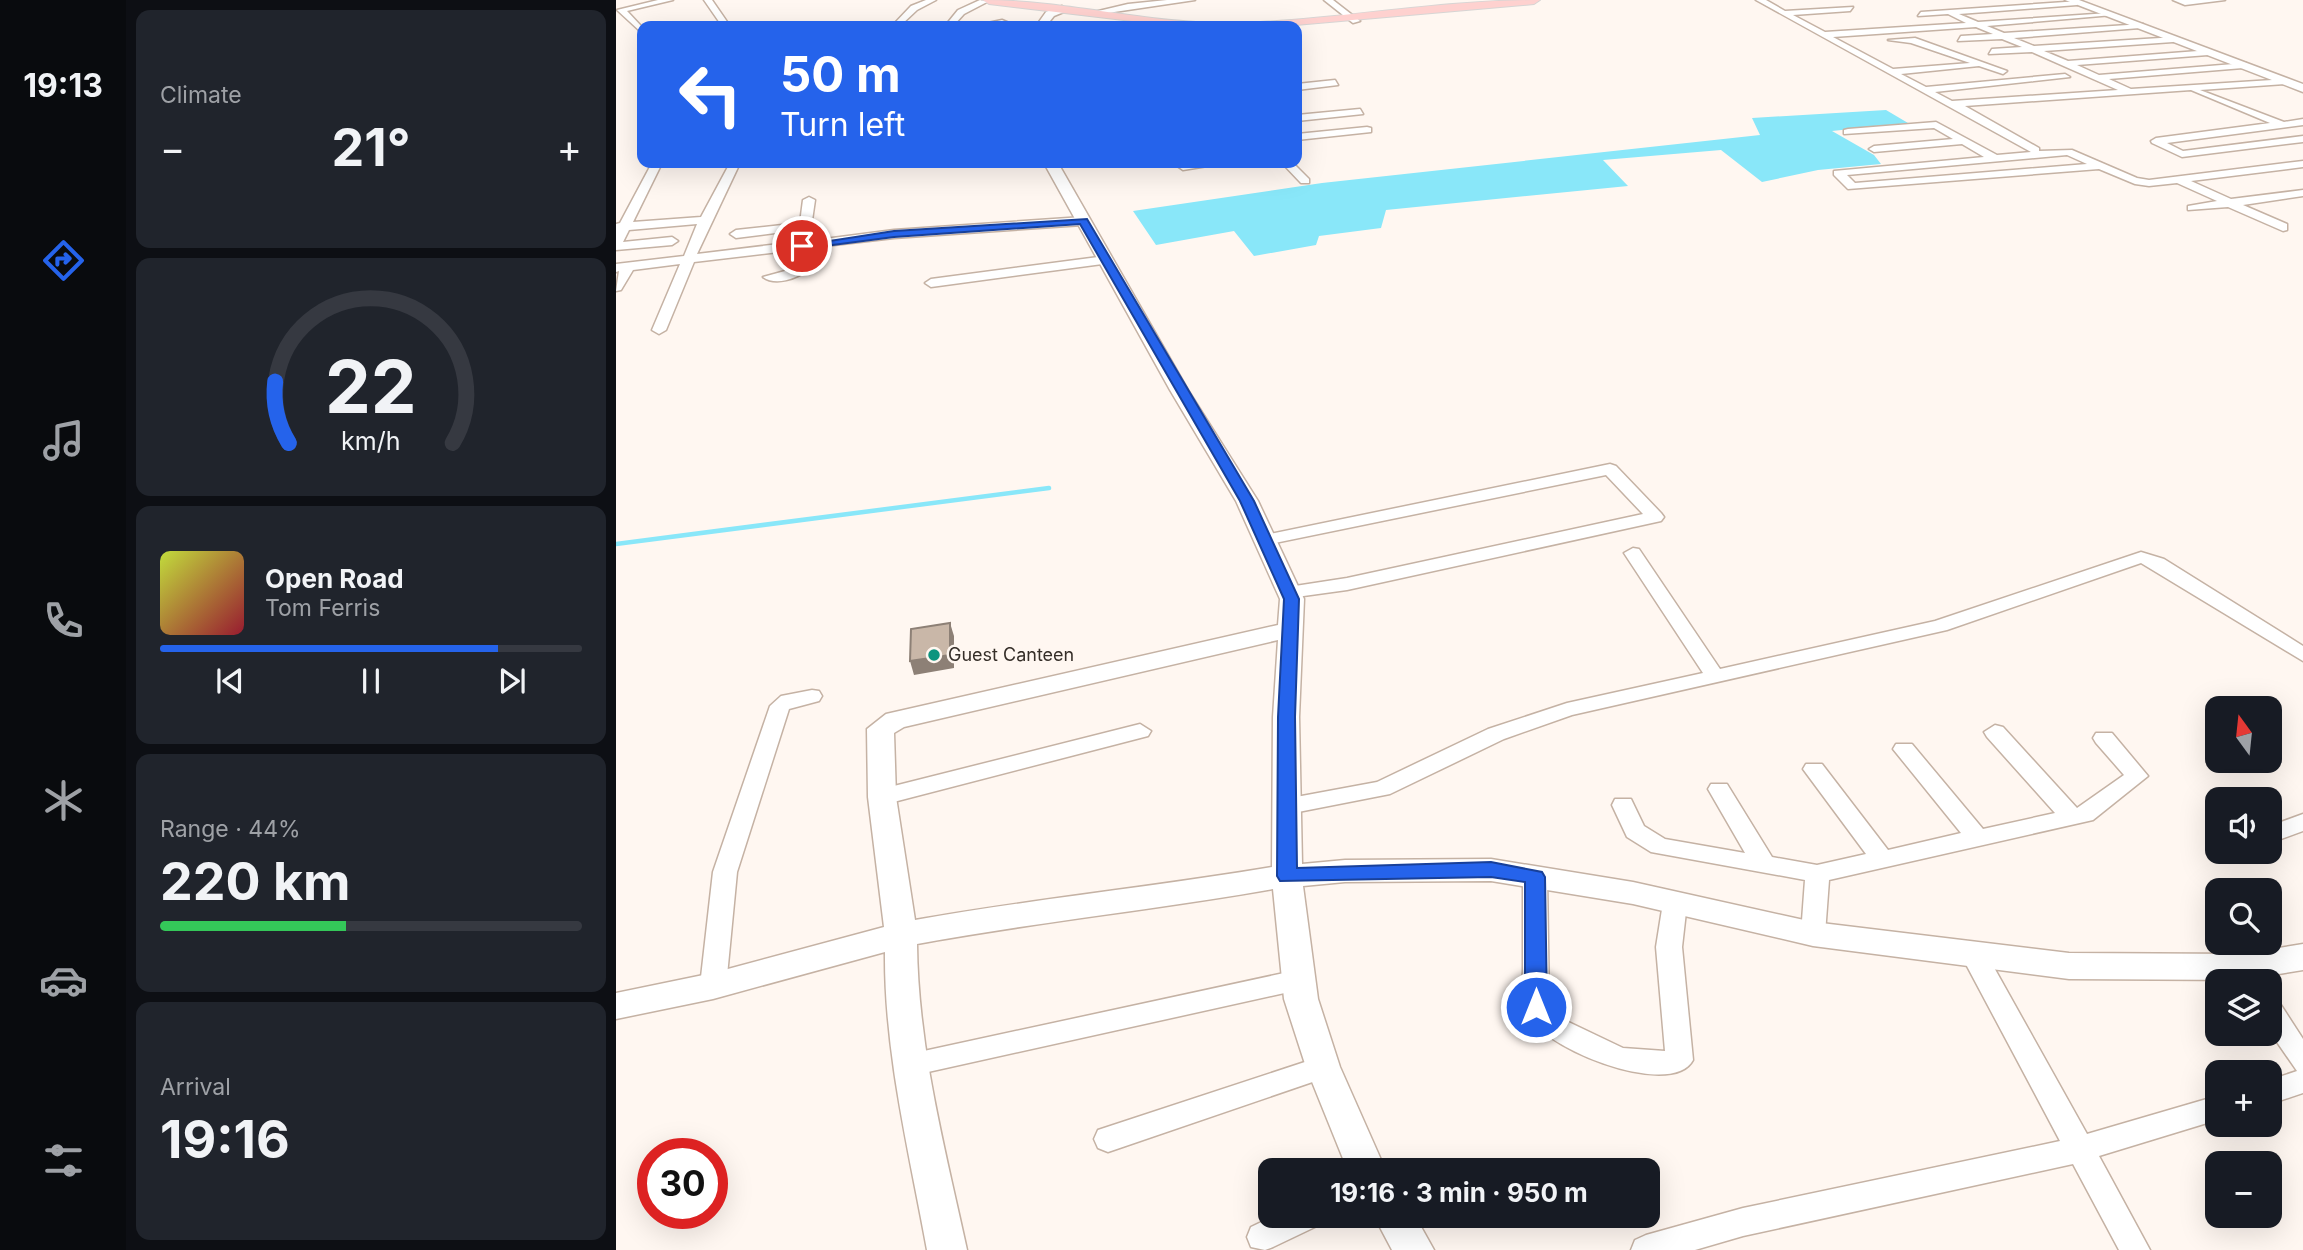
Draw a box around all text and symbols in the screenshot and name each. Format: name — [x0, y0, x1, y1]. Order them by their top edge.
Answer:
text: 50 m — [780, 45, 901, 104]
icon: left — [665, 49, 756, 140]
text: 19:13 — [23, 66, 103, 105]
text: Climate — [160, 81, 242, 109]
text: Turn left — [780, 105, 905, 144]
text: 21° — [331, 116, 411, 179]
text: − — [160, 125, 185, 171]
text: + — [557, 125, 582, 171]
pin — [772, 216, 832, 276]
icon: arrive — [783, 227, 821, 265]
icon: directions — [39, 236, 88, 285]
text: 22 — [325, 342, 417, 431]
icon: music — [39, 416, 88, 465]
text: km/h — [341, 426, 401, 456]
text: Open Road — [265, 563, 404, 594]
text: Tom Ferris — [265, 594, 380, 622]
icon: phone — [39, 596, 88, 645]
place label: Guest Canteen — [948, 644, 1074, 665]
marker: Guest Canteen — [926, 647, 942, 663]
icon: previous — [211, 662, 249, 700]
icon: pause — [352, 662, 390, 700]
icon: next — [493, 662, 531, 700]
north arrow — [2205, 696, 2282, 774]
map controls — [2205, 696, 2282, 1228]
icon: climate — [39, 776, 88, 825]
button: sound — [2205, 787, 2282, 864]
text: Range · 44% — [160, 815, 301, 843]
text: 220 km — [160, 850, 351, 913]
button: search — [2205, 878, 2282, 955]
icon: car — [39, 956, 88, 1005]
button: layers — [2205, 969, 2282, 1046]
position arrow — [1499, 970, 1573, 1044]
button: + — [2205, 1060, 2282, 1137]
text: Arrival — [160, 1073, 231, 1101]
text: 19:16 — [160, 1108, 290, 1171]
icon: filters — [39, 1136, 88, 1185]
speed limit sign: 30 — [637, 1138, 728, 1229]
button: − — [2205, 1151, 2282, 1228]
text: 19:16 · 3 min · 950 m — [1330, 1177, 1588, 1208]

